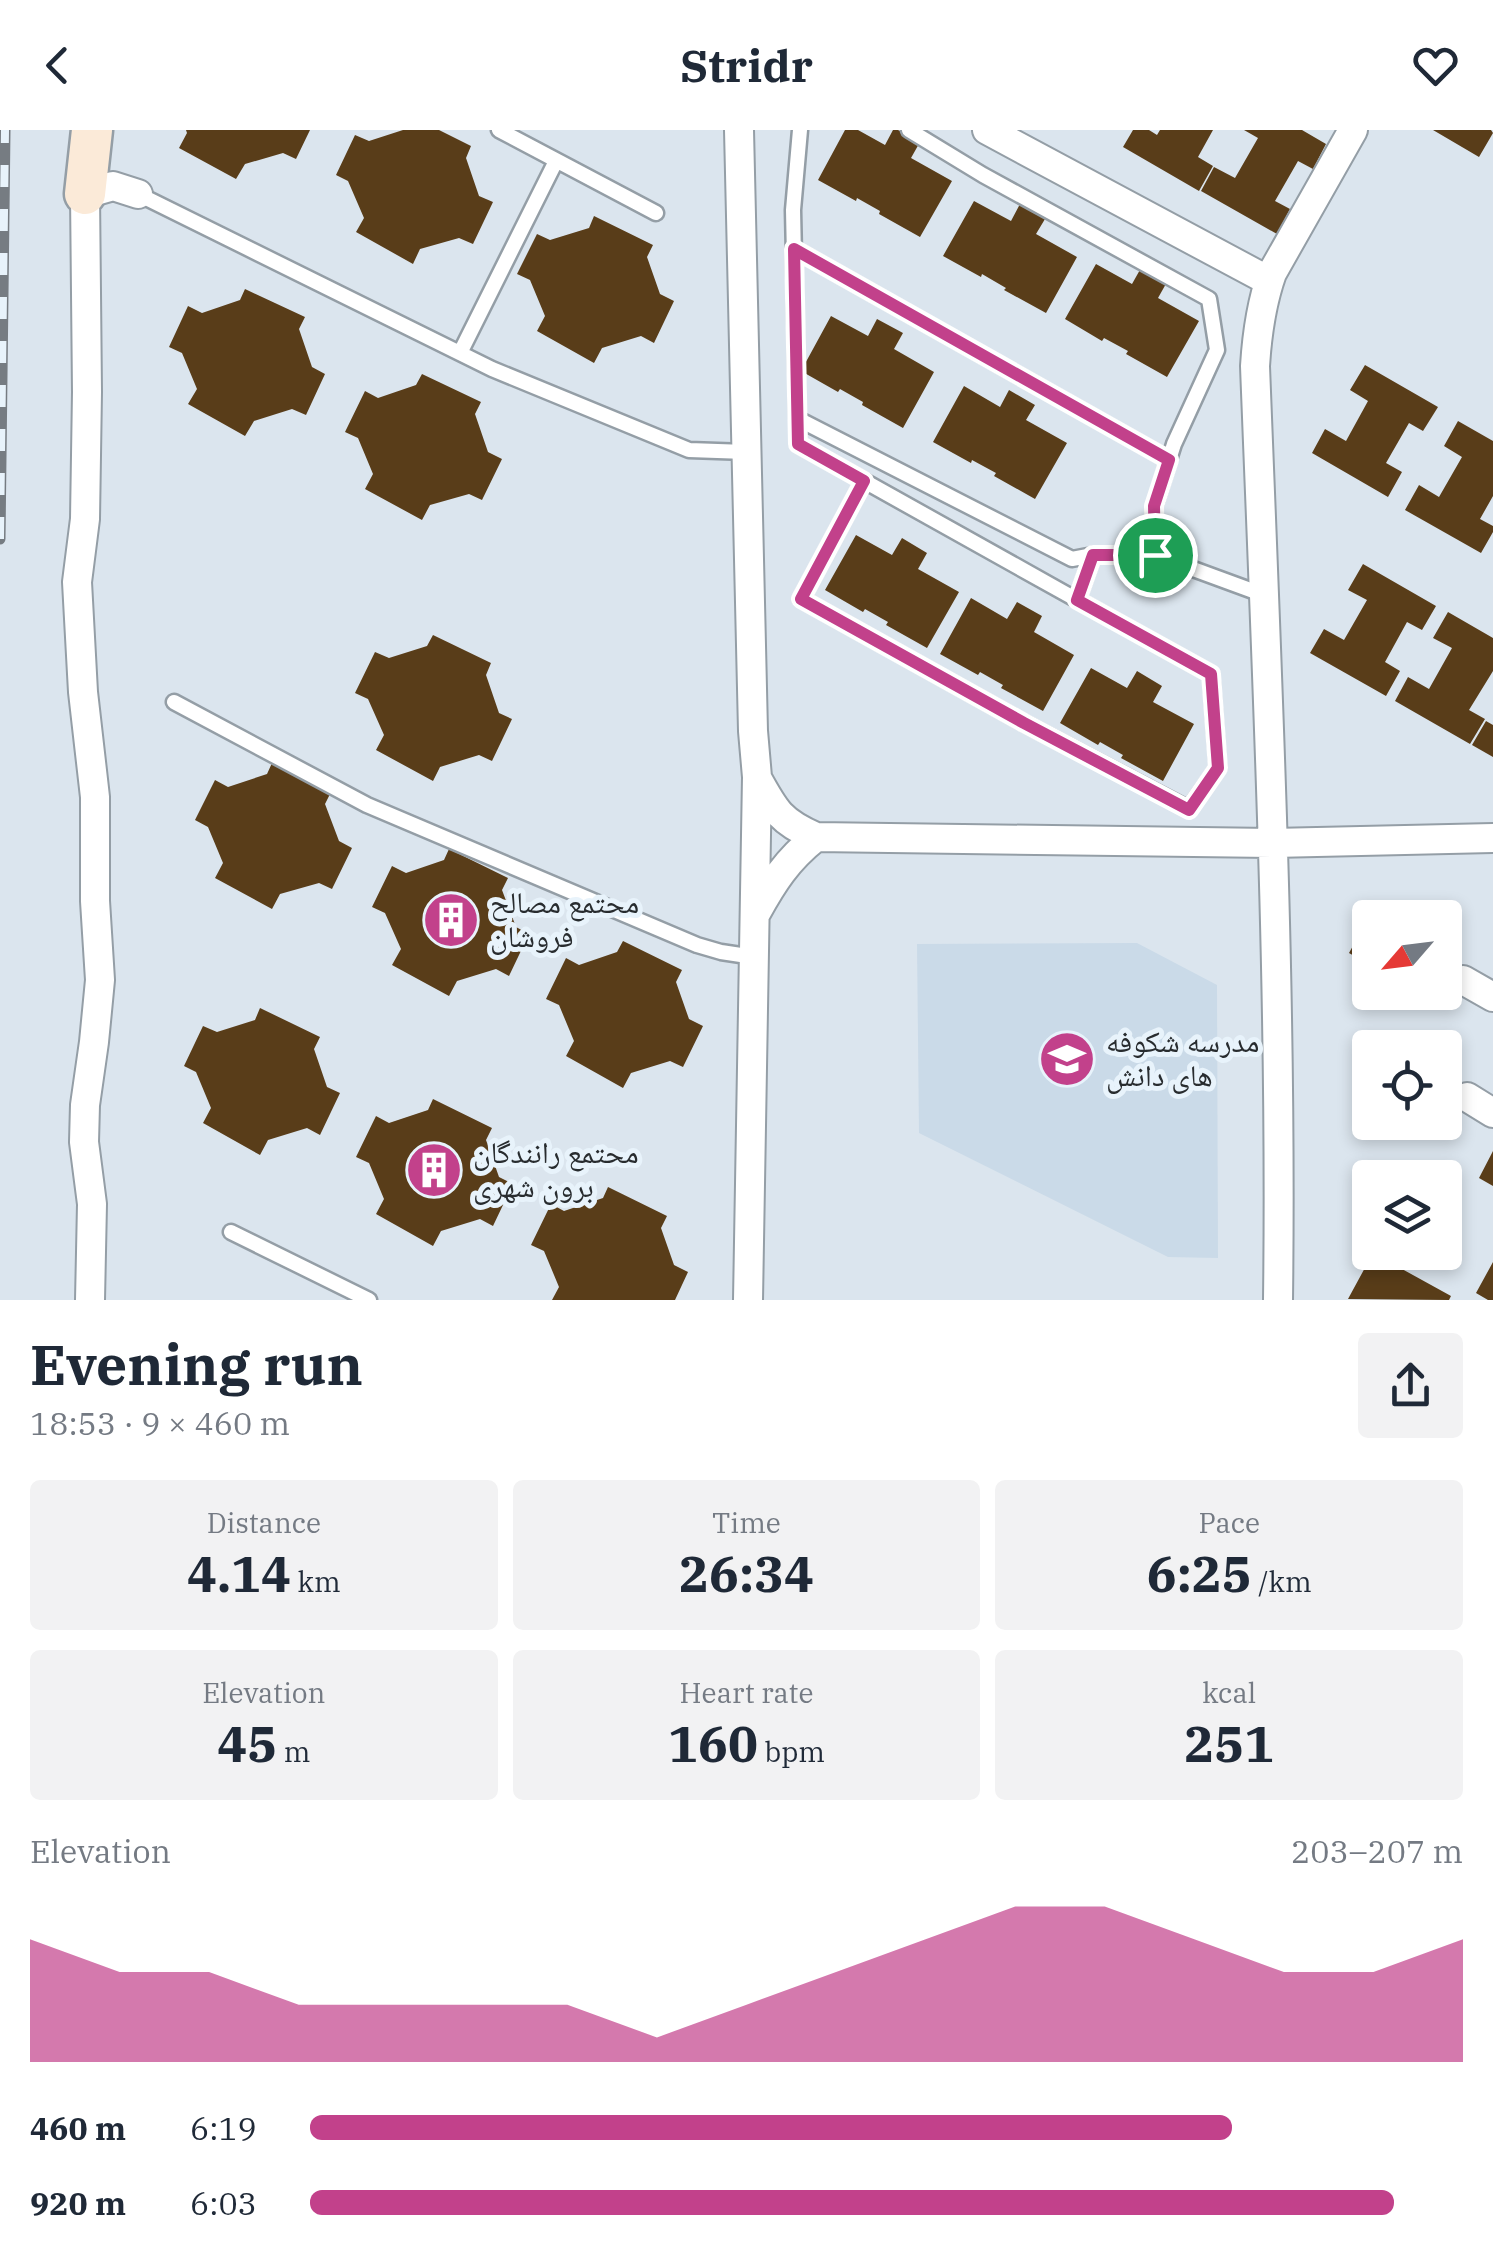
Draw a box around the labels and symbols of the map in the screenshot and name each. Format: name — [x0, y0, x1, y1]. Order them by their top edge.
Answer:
pin — [1113, 513, 1198, 598]
place label: محتمع مصالح فروشان — [490, 882, 639, 955]
building icon: محتمع مصالح فروشان — [421, 890, 481, 950]
north arrow — [1352, 900, 1462, 1010]
place label: مدرسه شکوفه های دانش — [1106, 1021, 1259, 1094]
school or university icon: مدرسه شکوفه های دانش — [1037, 1029, 1097, 1089]
place label: محتمع رانندگان برون شهری — [473, 1132, 639, 1205]
building icon: محتمع رانندگان برون شهری — [404, 1140, 464, 1200]

